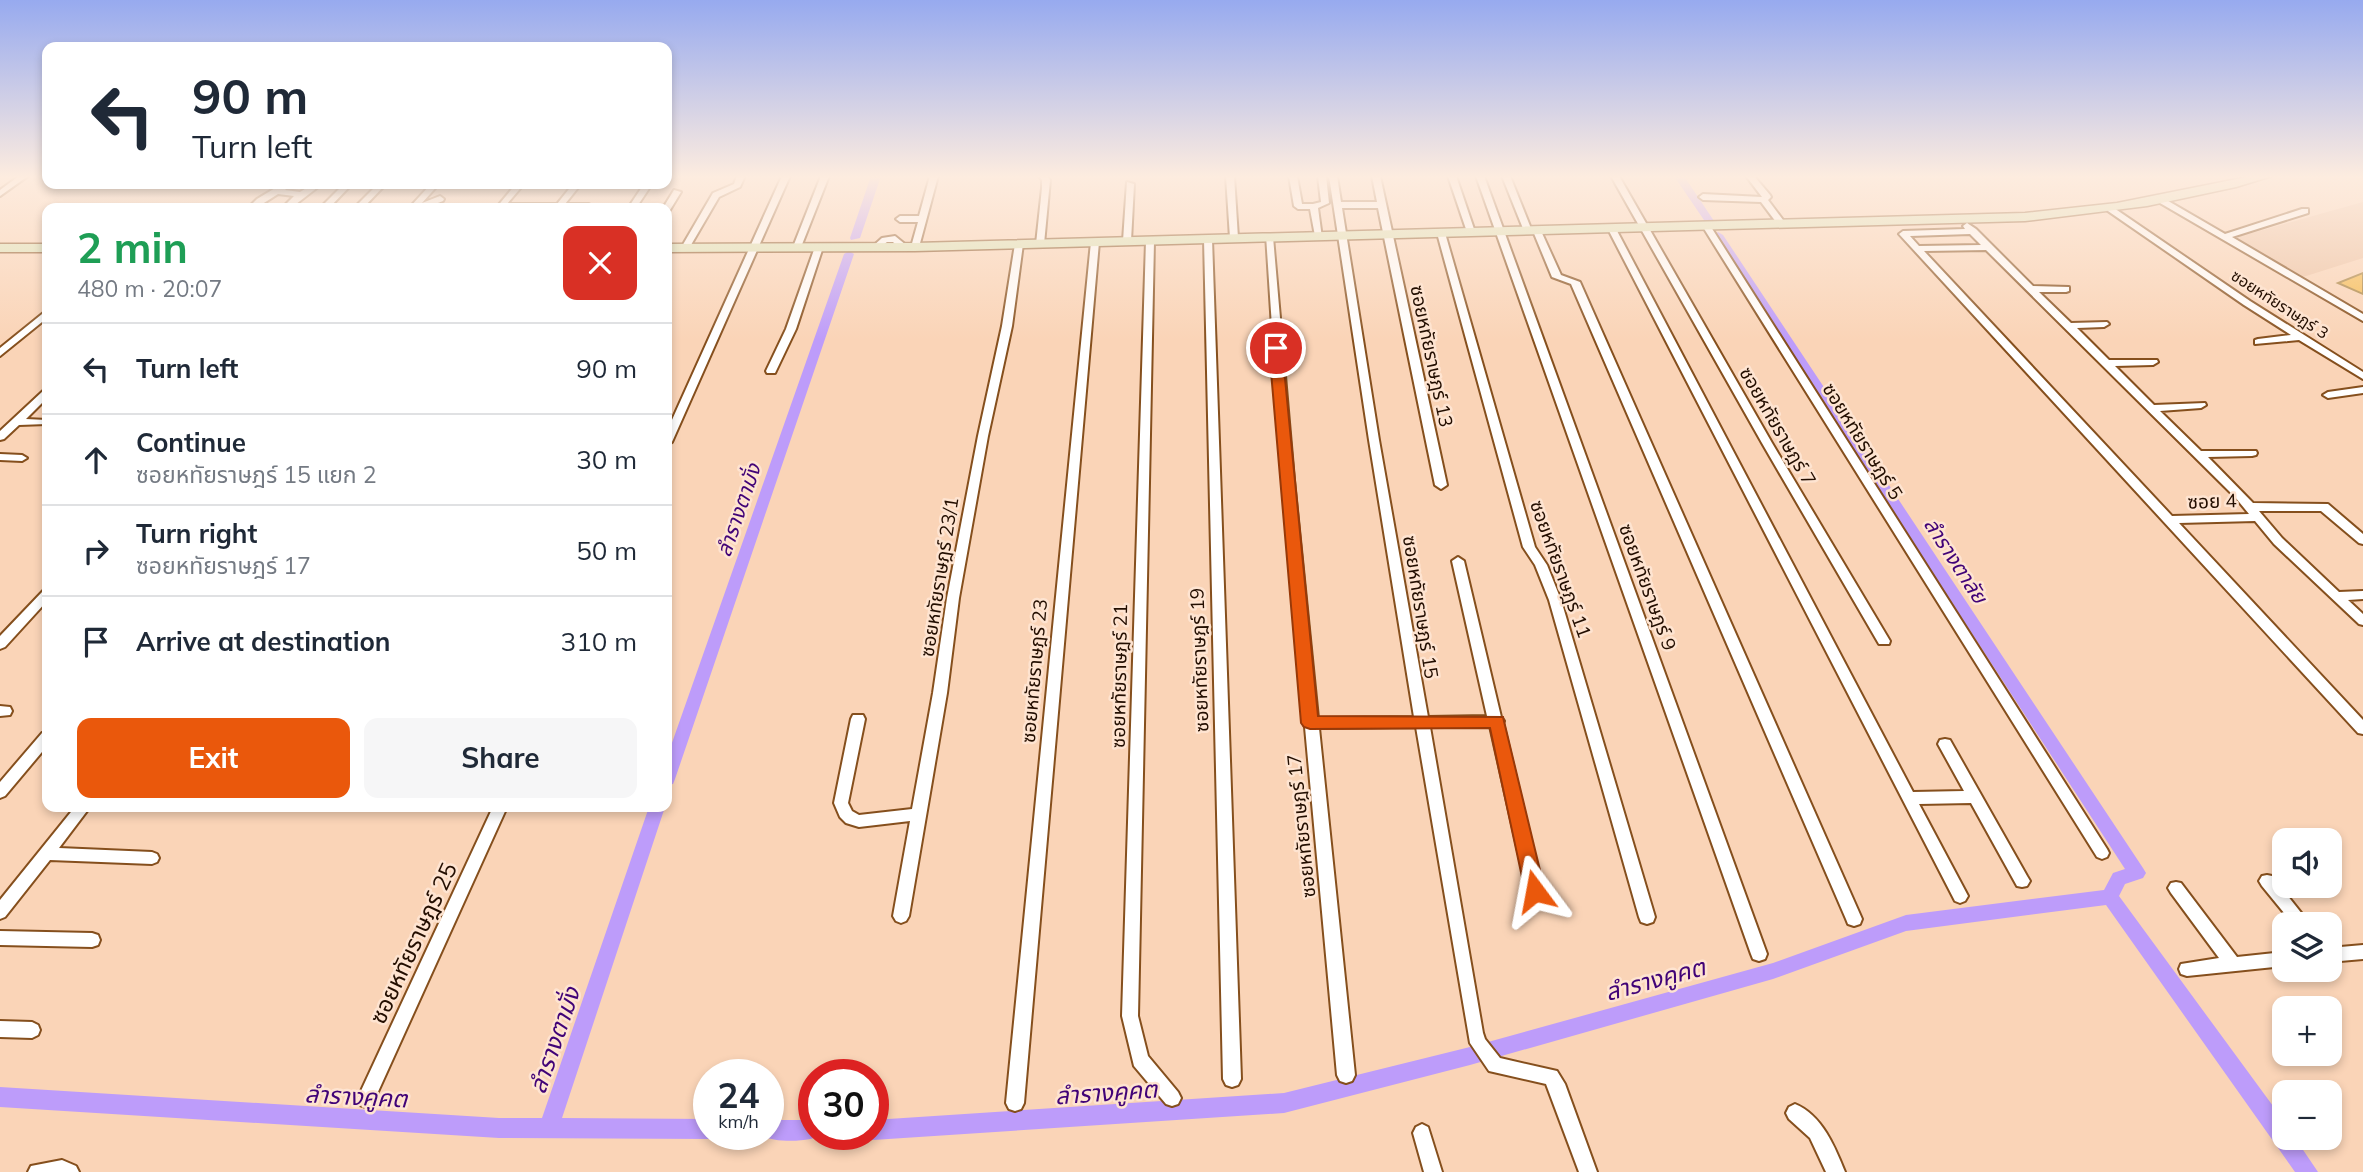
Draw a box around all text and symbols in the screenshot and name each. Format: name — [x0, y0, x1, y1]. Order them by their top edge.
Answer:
text: 90 m — [192, 65, 308, 126]
icon: left — [77, 70, 168, 161]
text: Turn left — [192, 126, 312, 166]
text: 2 min — [77, 221, 188, 274]
button: close — [563, 226, 637, 300]
street label: ซอยหทัยราษฎร์ 3 — [2228, 265, 2332, 343]
text: 480 m · 20:07 — [77, 274, 222, 303]
street label: ซอยหทัยราษฎร์ 13 — [1405, 283, 1459, 429]
pin — [1246, 318, 1306, 378]
icon: arrive — [1257, 329, 1295, 367]
icon: left — [77, 350, 115, 388]
text: Turn left — [136, 352, 238, 385]
text: 90 m — [576, 352, 637, 385]
street label: ซอยหทัยราษฎร์ 7 — [1734, 362, 1822, 490]
street label: ซอยหทัยราษฎร์ 5 — [1818, 378, 1908, 504]
text: Continue — [136, 426, 246, 459]
icon: ahead — [77, 441, 115, 479]
text: 30 m — [576, 443, 637, 476]
water label: ลำรางตามั่ง — [710, 458, 767, 560]
text: ซอยหทัยราษฎร์ 15 แยก 2 — [136, 460, 376, 489]
street label: ซอย 4 — [2187, 488, 2237, 514]
street label: ซอยหทัยราษฎร์ 23/1 — [915, 495, 963, 659]
street label: ซอยหทัยราษฎร์ 11 — [1525, 497, 1597, 641]
water label: ลำรางตาลัย — [1919, 512, 1994, 609]
text: Turn right — [136, 517, 257, 550]
street label: ซอยหทัยราษฎร์ 9 — [1614, 520, 1682, 654]
icon: right — [77, 532, 115, 570]
text: 50 m — [576, 534, 637, 567]
street label: ซอยหทัยราษฎร์ 15 — [1398, 534, 1444, 680]
text: ซอยหทัยราษฎร์ 17 — [136, 551, 311, 580]
street label: ซอยหทัยราษฎร์ 19 — [1184, 587, 1214, 733]
street label: ซอยหทัยราษฎร์ 23 — [1016, 598, 1052, 744]
street label: ซอยหทัยราษฎร์ 21 — [1106, 604, 1132, 748]
icon: arrive — [77, 623, 115, 661]
text: Arrive at destination — [136, 625, 391, 658]
text: 310 m — [561, 625, 637, 658]
button: Exit — [77, 718, 350, 798]
button: Share — [364, 718, 637, 798]
street label: ซอยหทัยราษฎร์ 17 — [1282, 753, 1320, 899]
map controls — [2272, 828, 2342, 1150]
button: sound — [2272, 828, 2342, 898]
position arrow — [1498, 854, 1572, 928]
street label: ซอยหทัยราษฎร์ 25 — [363, 858, 463, 1028]
button: layers — [2272, 912, 2342, 982]
water label: ลำรางคูคต — [1602, 951, 1710, 1008]
water label: ลำรางตามั่ง — [522, 982, 587, 1097]
button: + — [2272, 996, 2342, 1066]
speed limit sign: 30 — [798, 1059, 889, 1150]
text: 24 — [717, 1073, 760, 1117]
water label: ลำรางคูคต — [1054, 1073, 1160, 1112]
water label: ลำรางคูคต — [304, 1078, 410, 1115]
button: − — [2272, 1080, 2342, 1150]
text: km/h — [718, 1110, 759, 1133]

